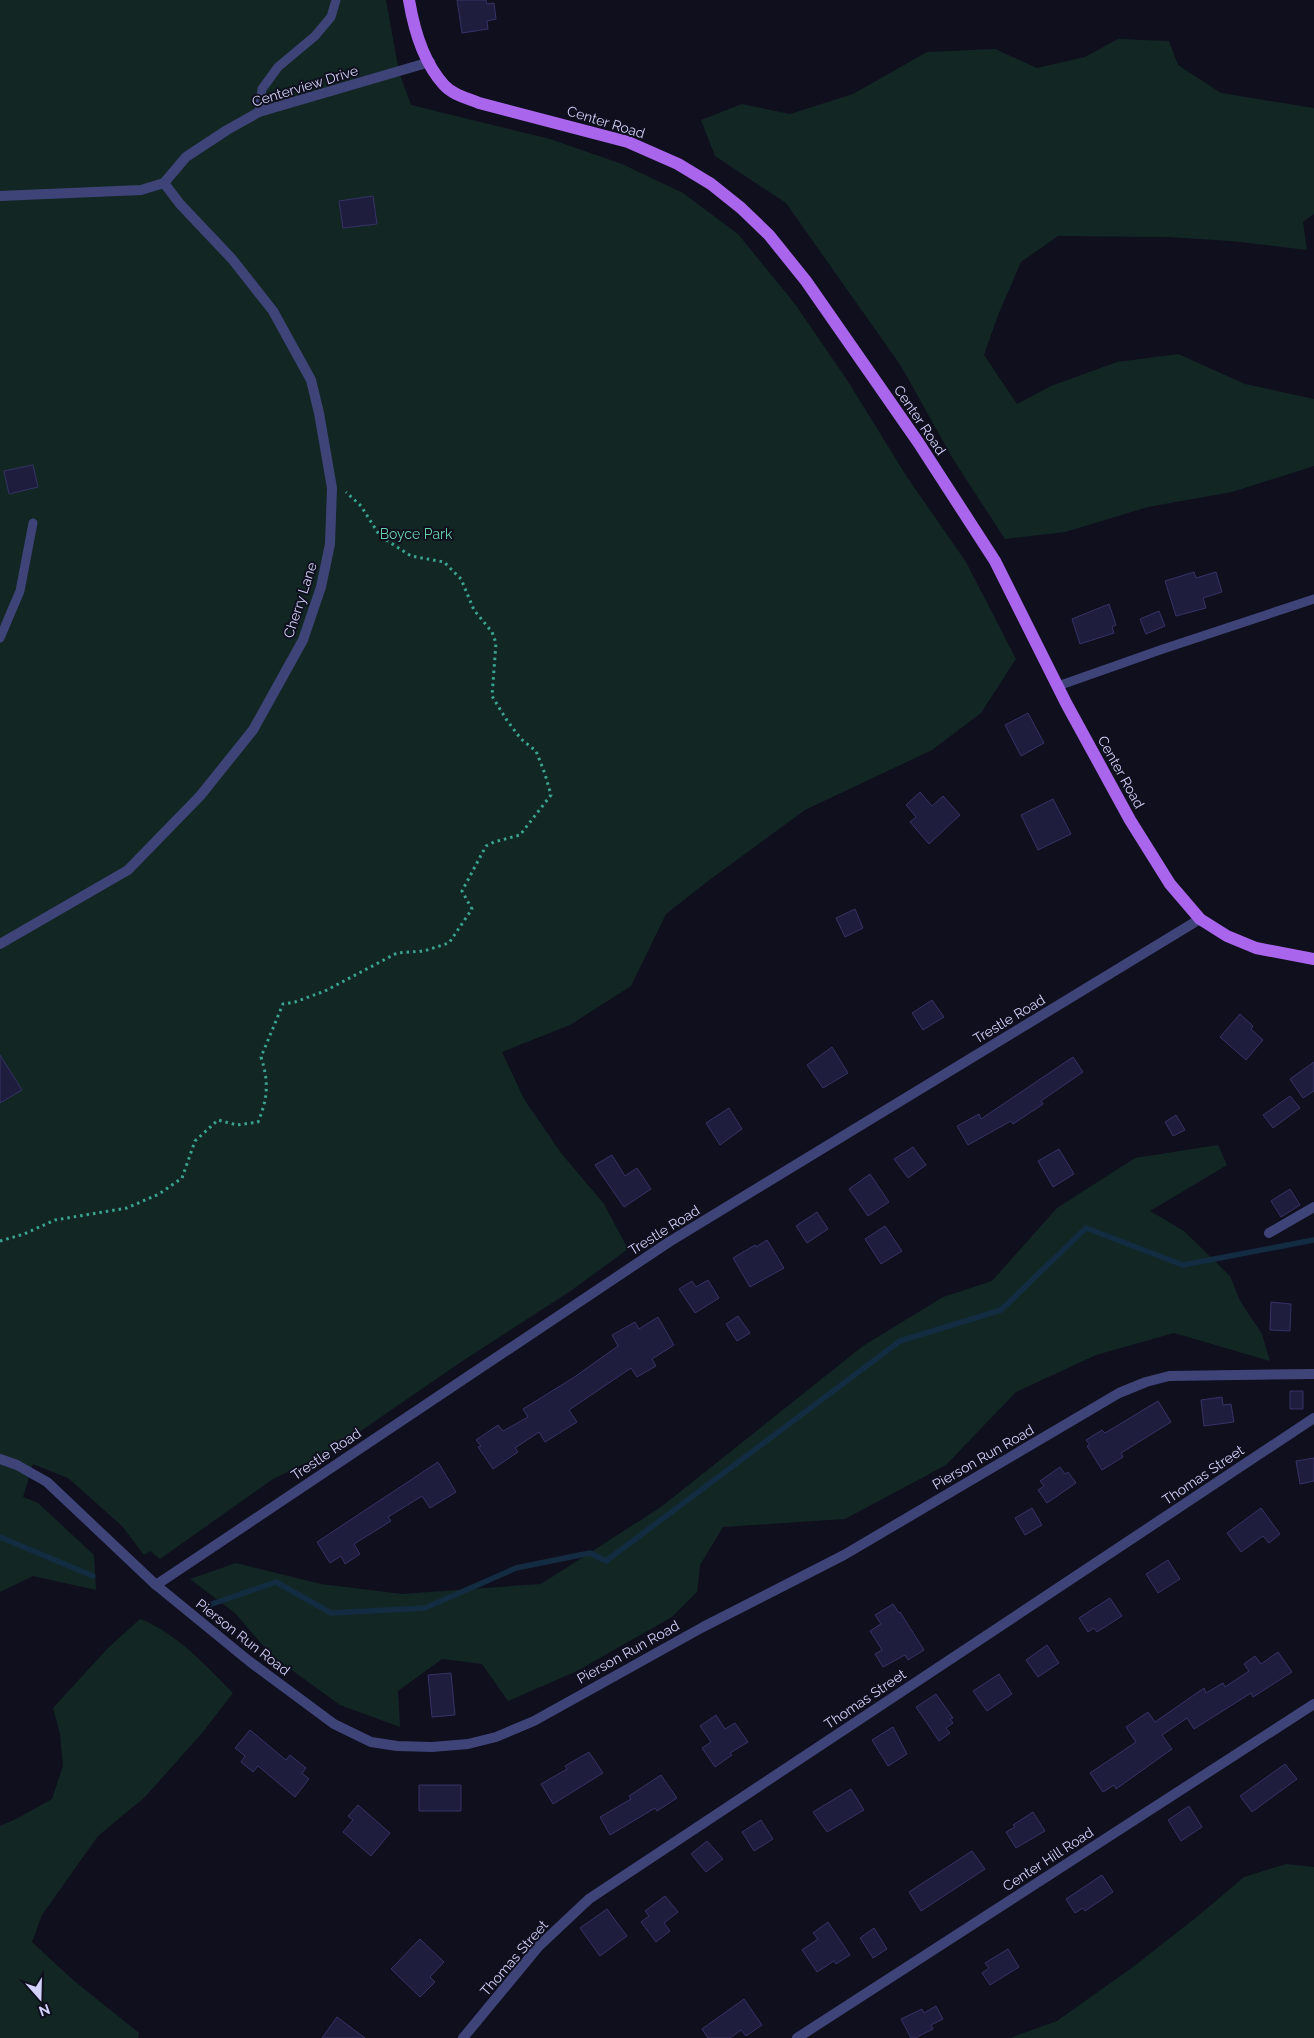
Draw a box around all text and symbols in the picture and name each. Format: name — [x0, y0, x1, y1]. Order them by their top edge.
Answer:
street label: Centerview Drive — [250, 62, 360, 110]
street label: Center Road — [565, 103, 647, 141]
street label: Center Road — [891, 382, 949, 458]
park label: Boyce Park — [380, 526, 453, 542]
street label: Cherry Lane — [280, 560, 320, 640]
street label: Center Road — [1095, 733, 1147, 811]
street label: Trestle Road — [970, 991, 1048, 1047]
street label: Trestle Road — [625, 1202, 703, 1258]
street label: Pierson Run Road — [929, 1421, 1037, 1493]
street label: Trestle Road — [288, 1425, 364, 1483]
street label: Thomas Street — [1159, 1442, 1247, 1508]
street label: Pierson Run Road — [193, 1595, 293, 1679]
street label: Pierson Run Road — [574, 1617, 682, 1687]
street label: Thomas Street — [821, 1666, 909, 1732]
street label: Center Hill Road — [1000, 1824, 1096, 1894]
street label: Thomas Street — [477, 1917, 551, 1999]
north arrow — [15, 1973, 65, 2023]
text: N — [37, 2001, 52, 2020]

